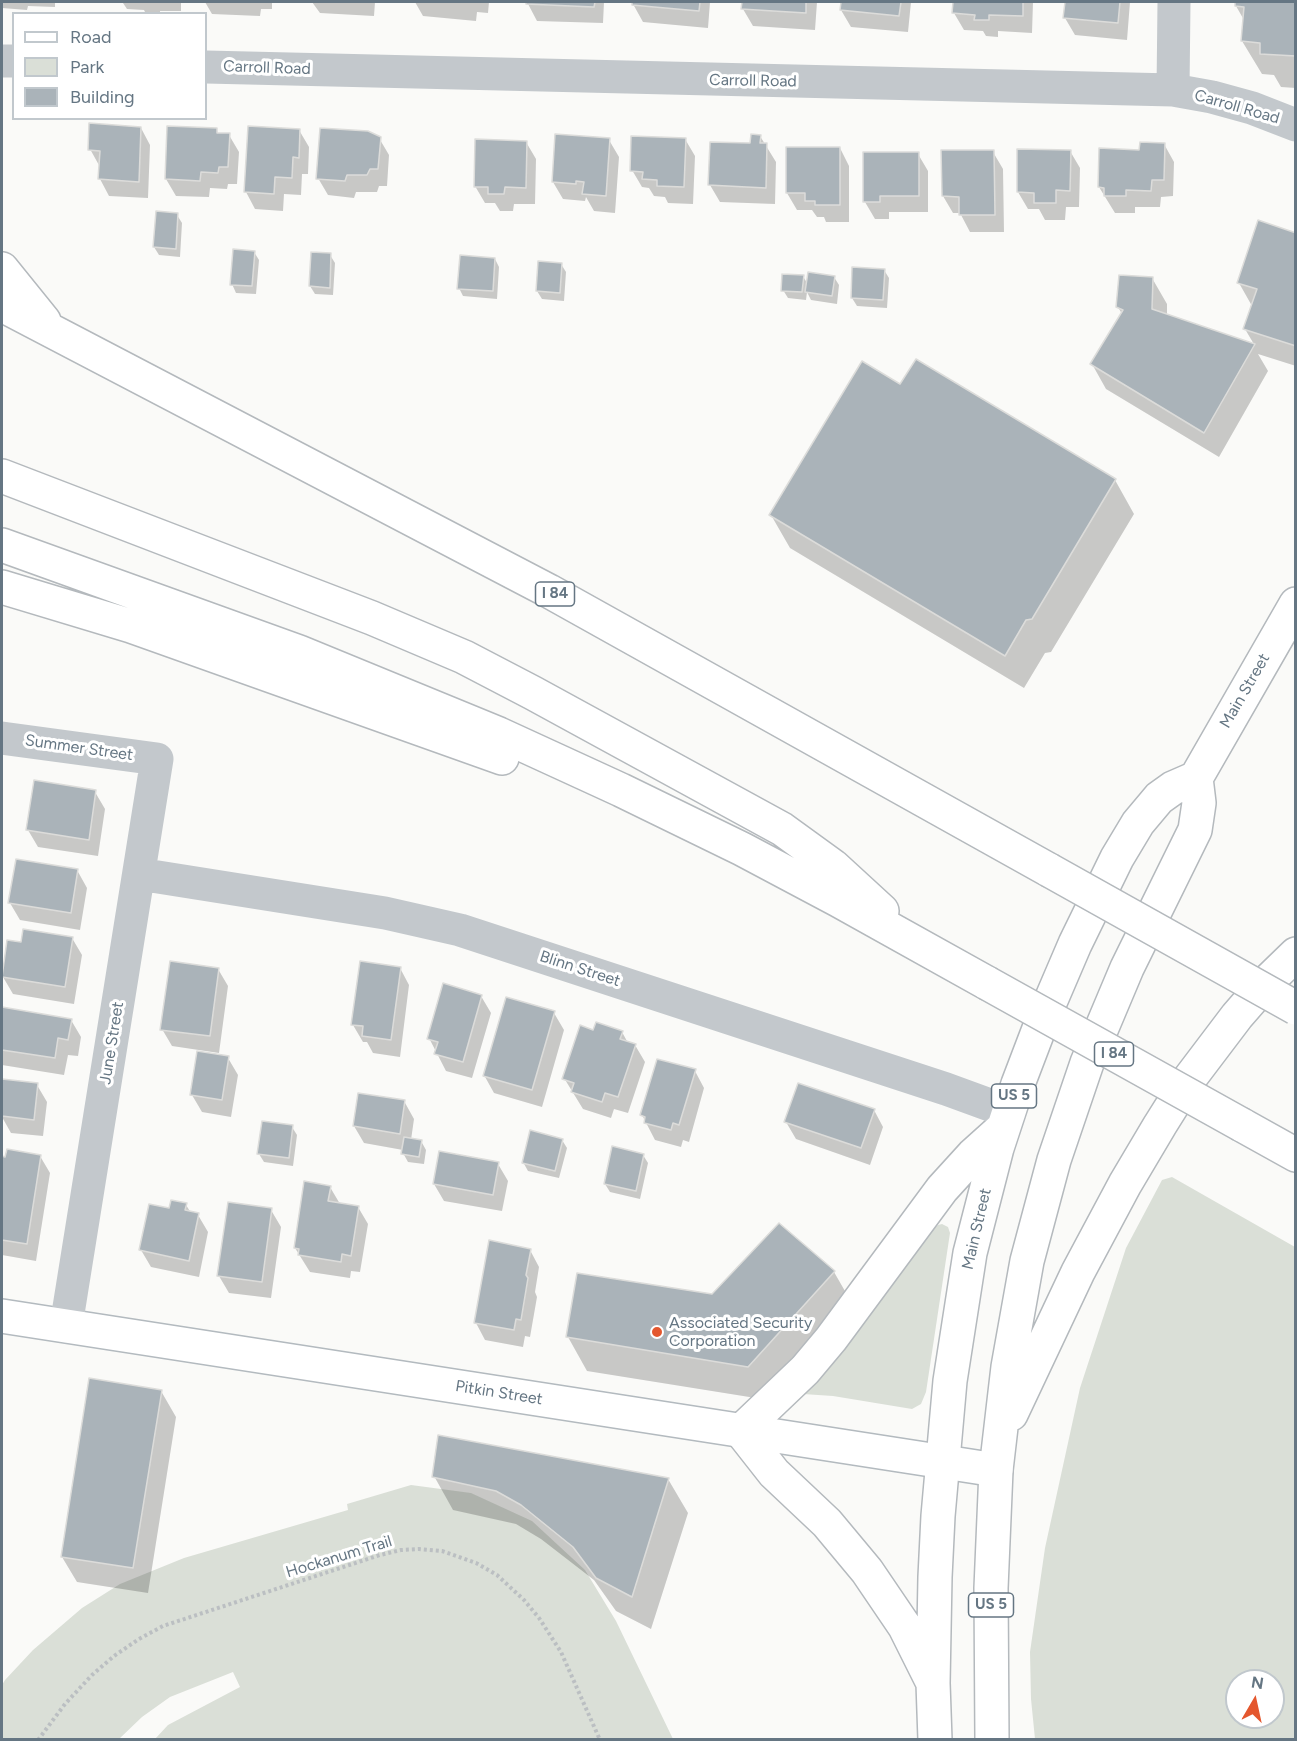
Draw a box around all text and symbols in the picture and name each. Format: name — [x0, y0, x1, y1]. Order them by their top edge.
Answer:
legend — [12, 12, 207, 120]
text: Road — [70, 26, 111, 48]
text: Park — [70, 56, 104, 78]
street label: Carroll Road — [223, 57, 311, 79]
street label: Carroll Road — [709, 71, 797, 91]
text: Building — [70, 86, 135, 108]
street label: Carroll Road — [1192, 86, 1282, 128]
road number: I 84 — [536, 582, 574, 606]
street label: Main Street — [1216, 650, 1274, 732]
street label: Summer Street — [24, 731, 134, 765]
street label: Blinn Street — [537, 947, 623, 991]
street label: June Street — [96, 1000, 128, 1086]
road number: I 84 — [1094, 1042, 1134, 1066]
road number: US 5 — [992, 1084, 1036, 1108]
street label: Main Street — [958, 1186, 996, 1272]
place label: Associated Security Corporation — [669, 1313, 812, 1351]
marker: Associated Security Corporation — [650, 1325, 664, 1339]
street label: Pitkin Street — [454, 1377, 544, 1409]
street label: Hockanum Trail — [284, 1532, 394, 1582]
road number: US 5 — [968, 1593, 1014, 1617]
north arrow — [1225, 1669, 1285, 1729]
text: N — [1250, 1672, 1265, 1693]

